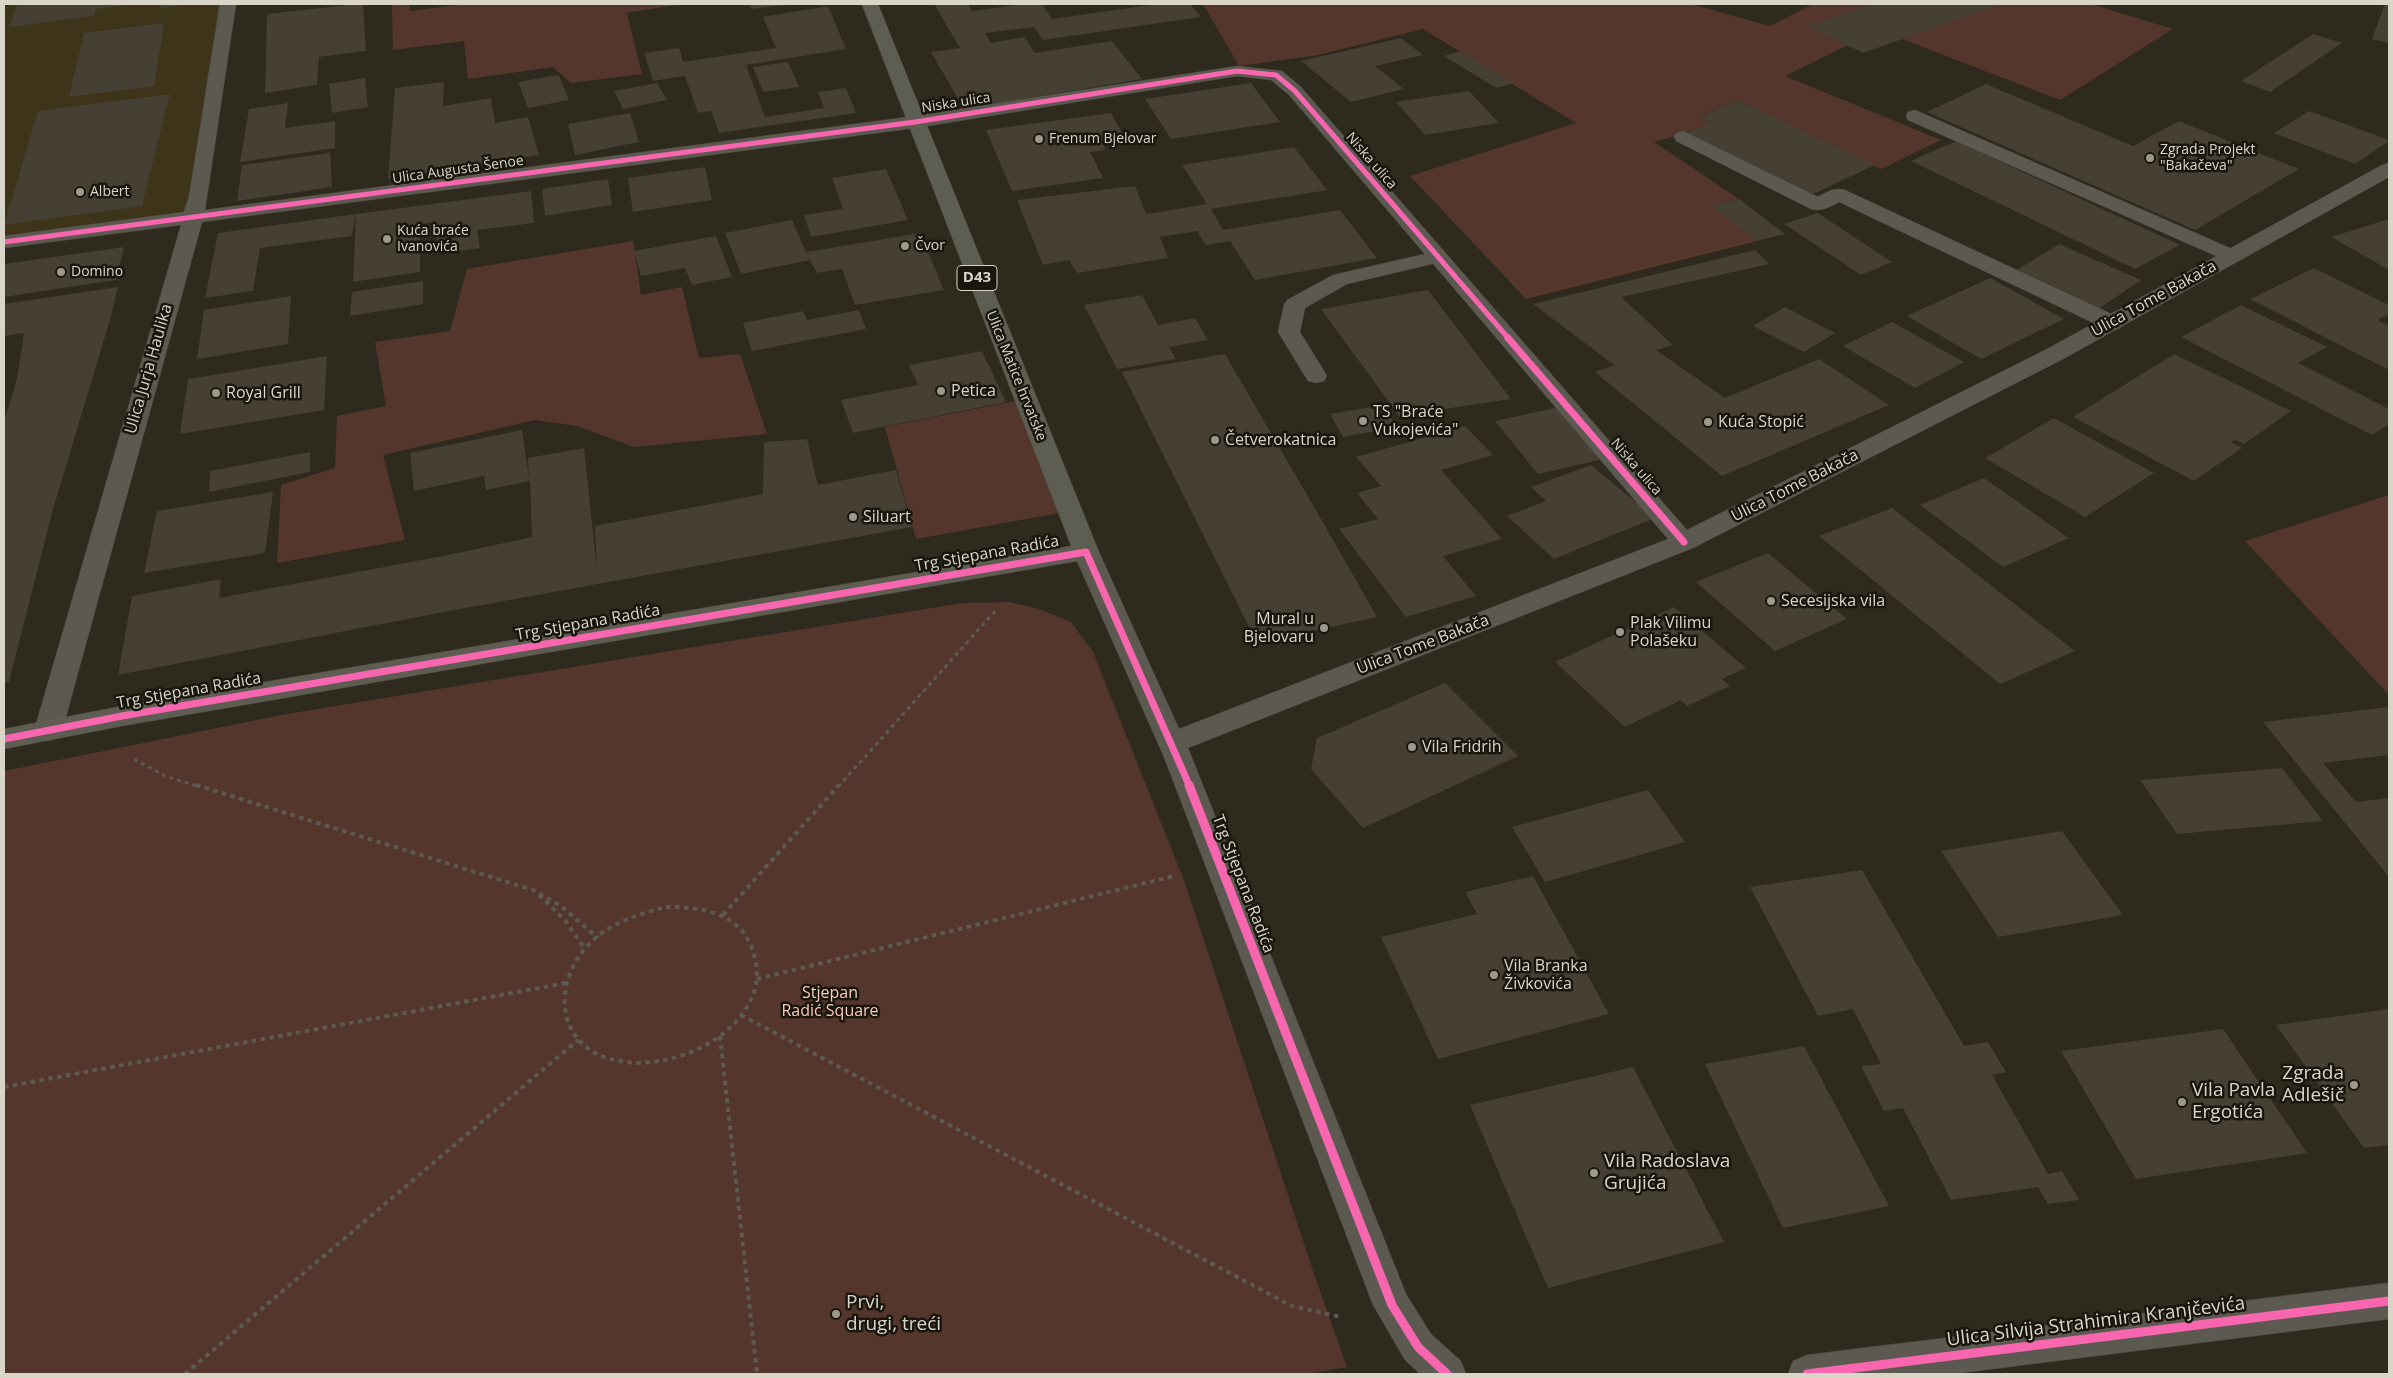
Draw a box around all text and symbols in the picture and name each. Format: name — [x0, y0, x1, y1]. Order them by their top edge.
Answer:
street label: Niska ulica — [920, 89, 992, 117]
street label: Niska ulica — [1342, 129, 1400, 193]
place label: Frenum Bjelovar — [1049, 131, 1156, 147]
marker: Frenum Bjelovar — [1033, 133, 1045, 145]
place label: Zgrada Projekt "Bakačeva" — [2160, 142, 2255, 174]
street label: Ulica Augusta Šenoe — [391, 152, 525, 188]
marker: Zgrada Projekt "Bakačeva" — [2144, 152, 2156, 164]
place label: Albert — [90, 184, 130, 200]
marker: Albert — [74, 186, 86, 198]
place label: Kuća braće Ivanovića — [397, 223, 469, 256]
marker: Kuća braće Ivanovića — [381, 233, 393, 245]
place label: Čvor — [915, 238, 945, 254]
marker: Čvor — [899, 240, 911, 252]
street label: Ulica Tome Bakača — [2088, 257, 2220, 341]
place label: Domino — [71, 264, 123, 280]
marker: Domino — [55, 266, 67, 278]
road number: D43 — [957, 266, 997, 290]
street label: Ulica Jurja Haulika — [121, 302, 177, 436]
street label: Ulica Matice hrvatske — [982, 309, 1050, 443]
place label: Petica — [951, 381, 996, 401]
place label: Royal Grill — [226, 383, 301, 403]
marker: Petica — [935, 385, 947, 397]
marker: Royal Grill — [210, 387, 222, 399]
place label: TS "Braće Vukojevića" — [1373, 402, 1458, 440]
place label: Kuća Stopić — [1718, 412, 1804, 432]
marker: TS "Braće Vukojevića" — [1357, 415, 1369, 427]
marker: Kuća Stopić — [1702, 416, 1714, 428]
place label: Četverokatnica — [1225, 430, 1336, 450]
marker: Četverokatnica — [1209, 434, 1221, 446]
street label: Niska ulica — [1607, 435, 1665, 499]
street label: Ulica Tome Bakača — [1728, 446, 1862, 526]
place label: Siluart — [863, 507, 911, 527]
marker: Siluart — [847, 511, 859, 523]
street label: Trg Stjepana Radića — [913, 532, 1061, 576]
place label: Secesijska vila — [1781, 591, 1885, 611]
marker: Secesijska vila — [1765, 595, 1777, 607]
street label: Trg Stjepana Radića — [514, 601, 662, 645]
place label: Mural u Bjelovaru — [1244, 609, 1314, 647]
street label: Ulica Tome Bakača — [1354, 611, 1492, 679]
place label: Plak Vilimu Polašeku — [1630, 613, 1711, 651]
marker: Mural u Bjelovaru — [1318, 622, 1330, 634]
marker: Plak Vilimu Polašeku — [1614, 626, 1626, 638]
street label: Trg Stjepana Radića — [115, 669, 263, 713]
place label: Vila Fridrih — [1422, 737, 1502, 757]
marker: Vila Fridrih — [1406, 741, 1418, 753]
street label: Trg Stjepana Radića — [1208, 812, 1278, 956]
place label: Vila Branka Živkovića — [1504, 956, 1588, 994]
marker: Vila Branka Živkovića — [1488, 969, 1500, 981]
park label: Stjepan Radić Square — [781, 983, 879, 1021]
place label: Zgrada Adlešič — [2282, 1063, 2344, 1107]
marker: Zgrada Adlešič — [2348, 1079, 2360, 1091]
place label: Vila Pavla Ergotića — [2192, 1080, 2275, 1124]
marker: Vila Pavla Ergotića — [2176, 1096, 2188, 1108]
place label: Vila Radoslava Grujića — [1604, 1151, 1730, 1195]
marker: Vila Radoslava Grujića — [1588, 1167, 1600, 1179]
place label: Prvi, drugi, treći — [846, 1292, 941, 1336]
street label: Ulica Silvija Strahimira Kranjčevića — [1946, 1292, 2246, 1352]
marker: Prvi, drugi, treći — [830, 1308, 842, 1320]

